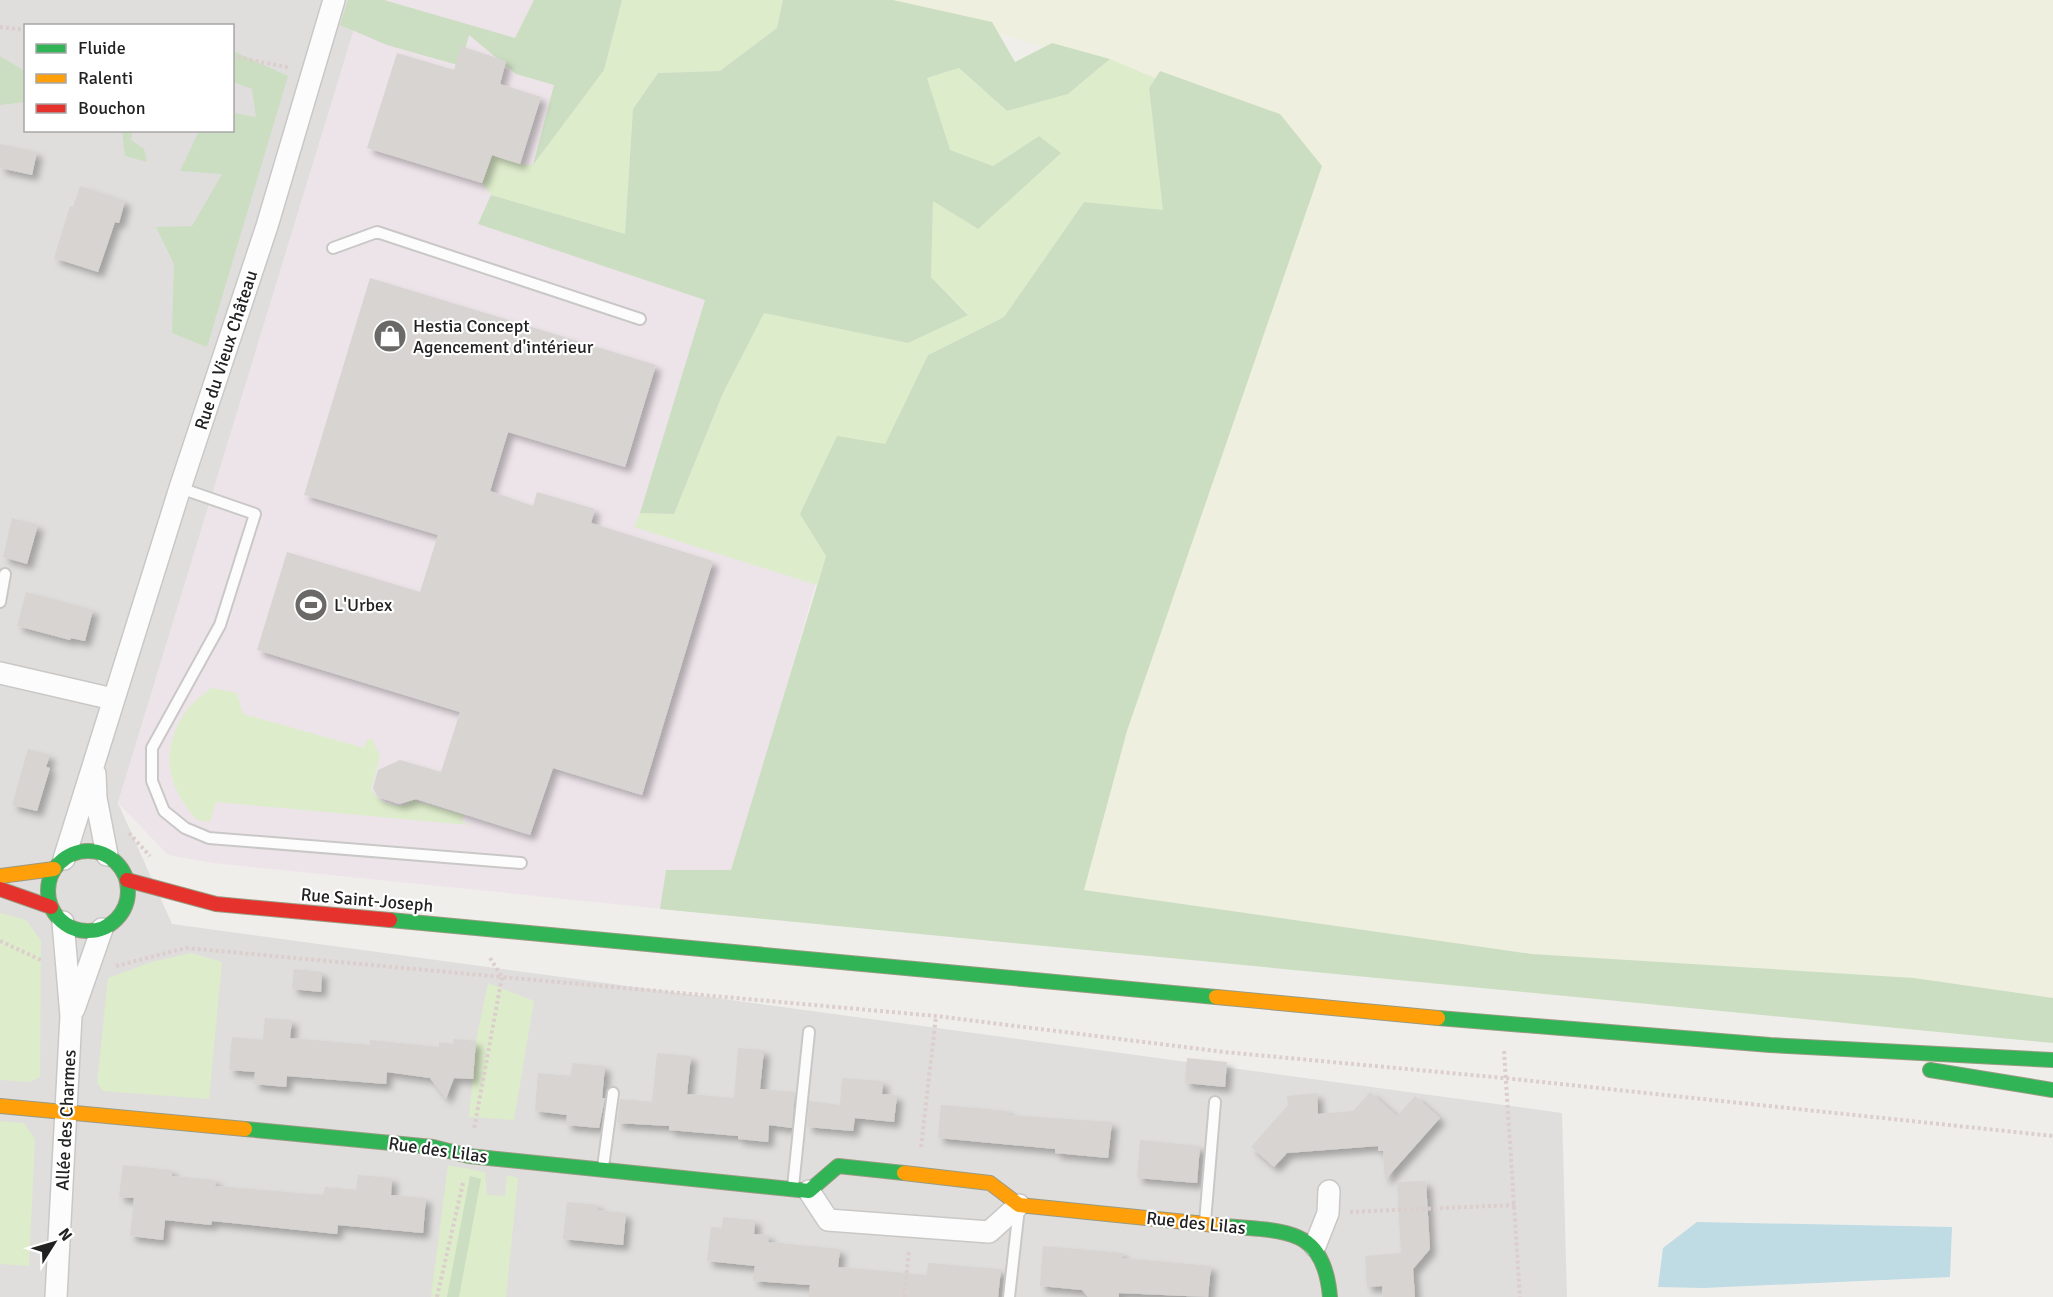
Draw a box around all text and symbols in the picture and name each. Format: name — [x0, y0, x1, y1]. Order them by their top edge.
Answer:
legend — [24, 24, 234, 132]
text: Fluide — [78, 37, 126, 59]
text: Ralenti — [78, 67, 133, 89]
text: Bouchon — [78, 97, 146, 119]
street label: Rue du Vieux Château — [190, 267, 262, 433]
place label: Hestia Concept Agencement d'intérieur — [413, 315, 594, 358]
shop icon: Hestia Concept Agencement d'intérieur — [372, 318, 408, 354]
sports icon: L'Urbex — [293, 587, 329, 623]
place label: L'Urbex — [334, 594, 393, 616]
street label: Rue Saint-Joseph — [300, 883, 434, 917]
street label: Allée des Charmes — [51, 1049, 81, 1191]
street label: Rue des Lilas — [387, 1132, 489, 1168]
street label: Rue des Lilas — [1145, 1207, 1247, 1239]
north arrow — [24, 1213, 84, 1273]
text: N — [54, 1224, 77, 1245]

